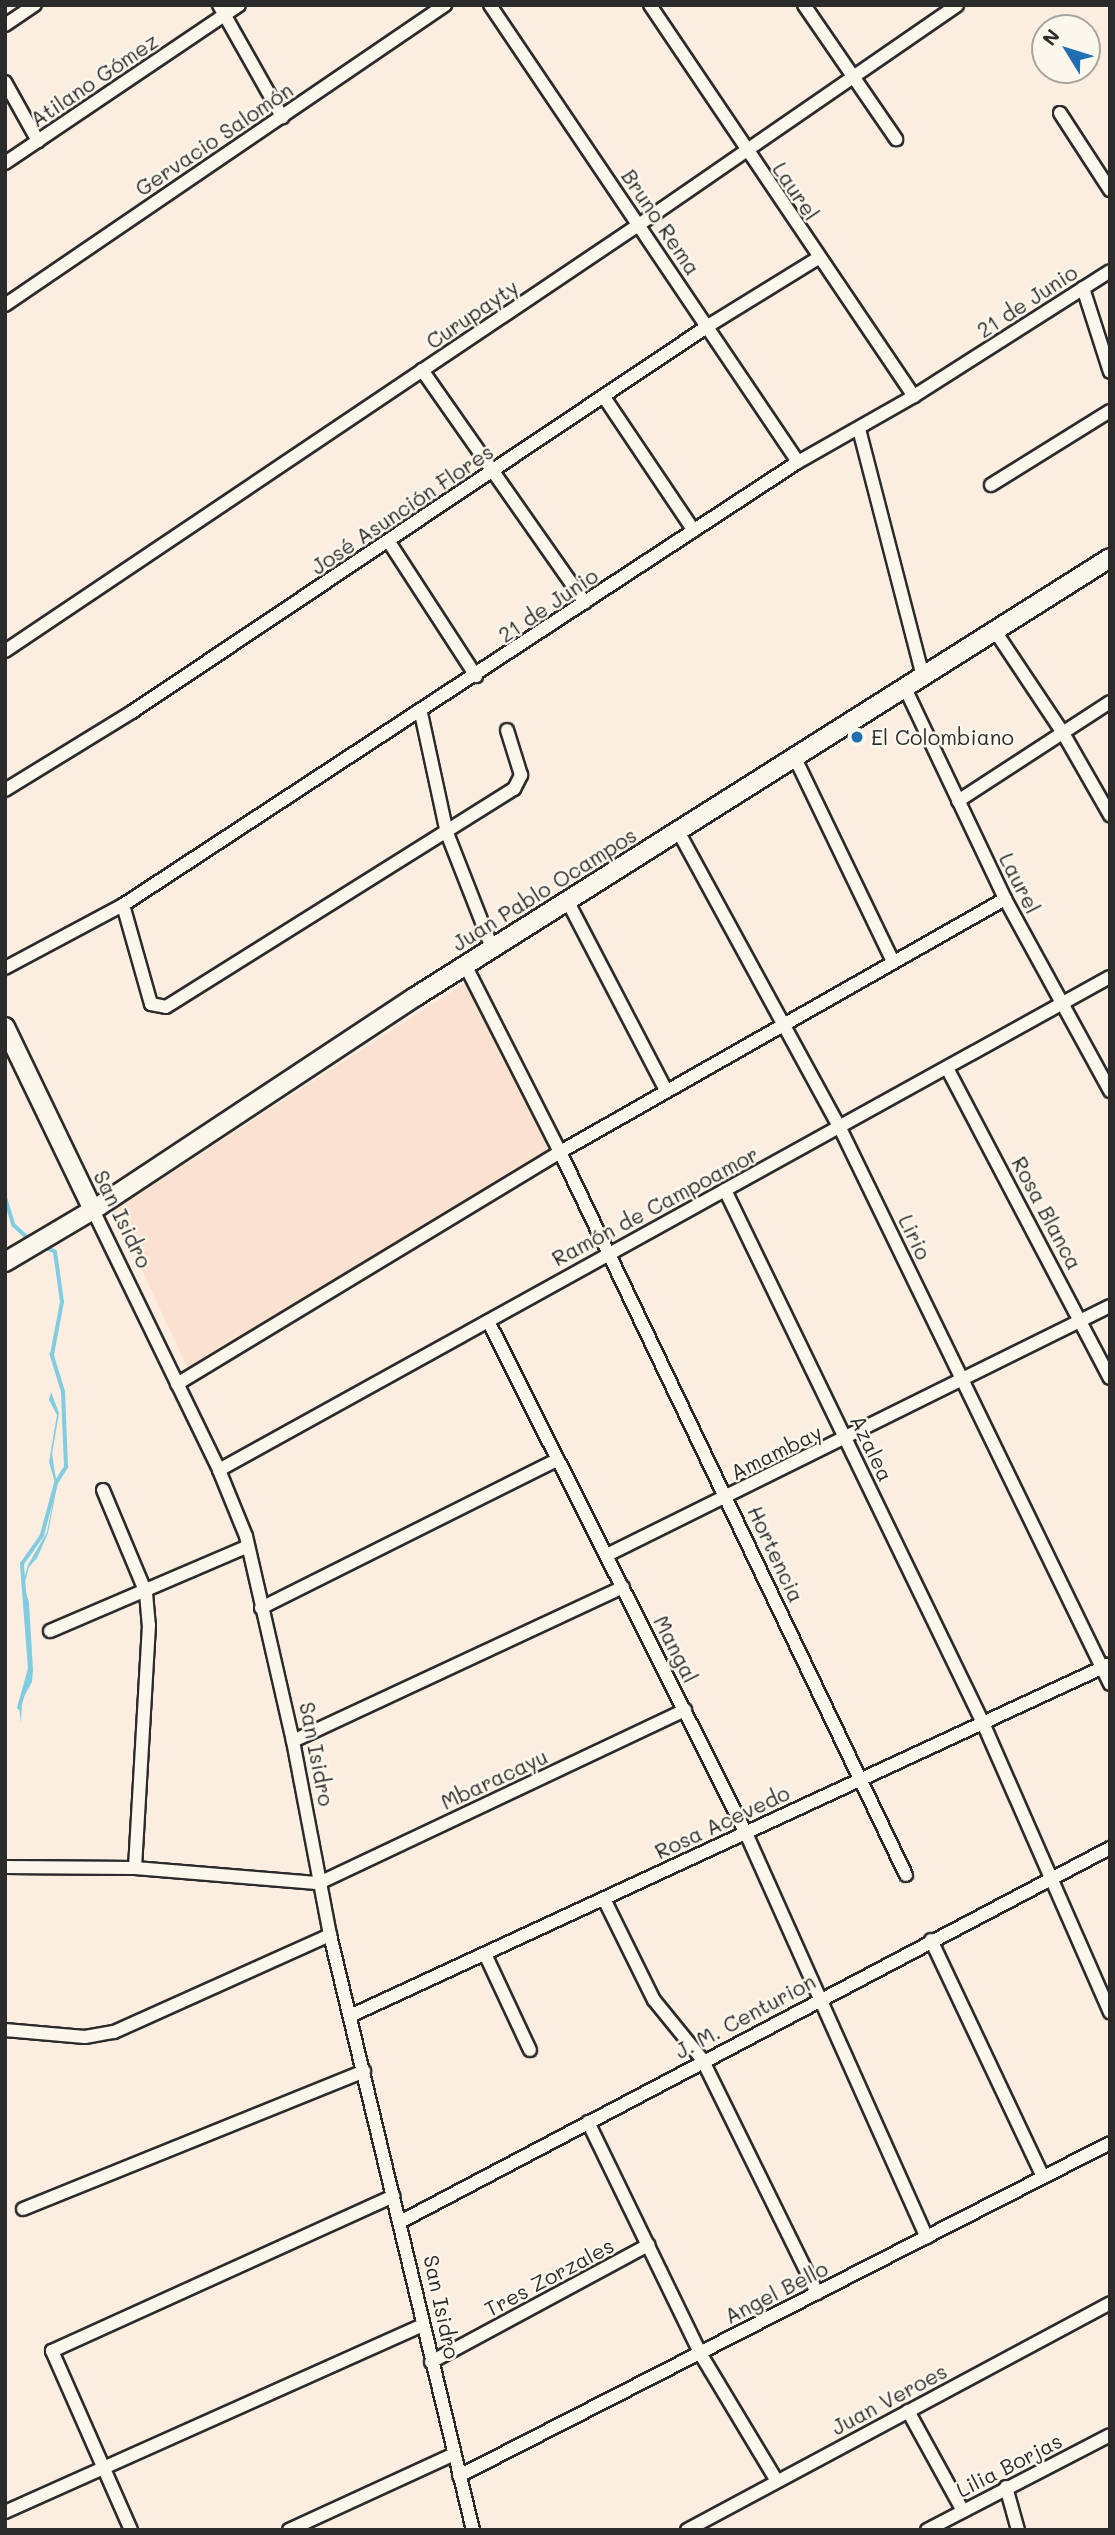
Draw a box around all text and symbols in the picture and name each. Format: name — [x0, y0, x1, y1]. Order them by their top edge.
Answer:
north arrow — [1031, 14, 1101, 84]
text: N — [1036, 24, 1065, 50]
street label: Atilano Gómez — [25, 28, 163, 132]
street label: Gervacio Salomón — [130, 77, 298, 201]
street label: Laurel — [768, 157, 824, 225]
street label: Bruno Rema — [616, 164, 706, 280]
street label: 21 de Junio — [972, 259, 1082, 343]
street label: Curupayty — [421, 274, 523, 354]
street label: José Asunción Flores — [306, 439, 498, 579]
street label: 21 de Junio — [494, 563, 602, 647]
place label: El Colombiano — [871, 724, 1014, 750]
marker: El Colombiano — [849, 729, 865, 745]
street label: Juan Pablo Ocampos — [447, 822, 641, 956]
street label: Laurel — [994, 849, 1046, 917]
street label: Ramón de Campoamor — [547, 1141, 763, 1271]
street label: Rosa Blanca — [1007, 1152, 1087, 1274]
street label: San Isidro — [89, 1166, 157, 1272]
street label: Lirio — [893, 1210, 937, 1264]
street label: Azalea — [845, 1411, 899, 1485]
street label: Amambay — [726, 1419, 826, 1485]
street label: Hortencia — [743, 1502, 809, 1606]
street label: Mangal — [648, 1611, 704, 1687]
street label: San Isidro — [295, 1700, 339, 1808]
street label: Mbaracayu — [437, 1743, 551, 1815]
street label: Rosa Acevedo — [651, 1780, 793, 1864]
street label: J. M. Centurion — [670, 1968, 820, 2064]
street label: Tres Zorzales — [480, 2232, 618, 2322]
street label: San Isidro — [419, 2253, 465, 2361]
street label: Angel Bello — [720, 2255, 832, 2329]
street label: Juan Veroes — [827, 2358, 951, 2440]
street label: Lilia Borjas — [952, 2428, 1066, 2502]

